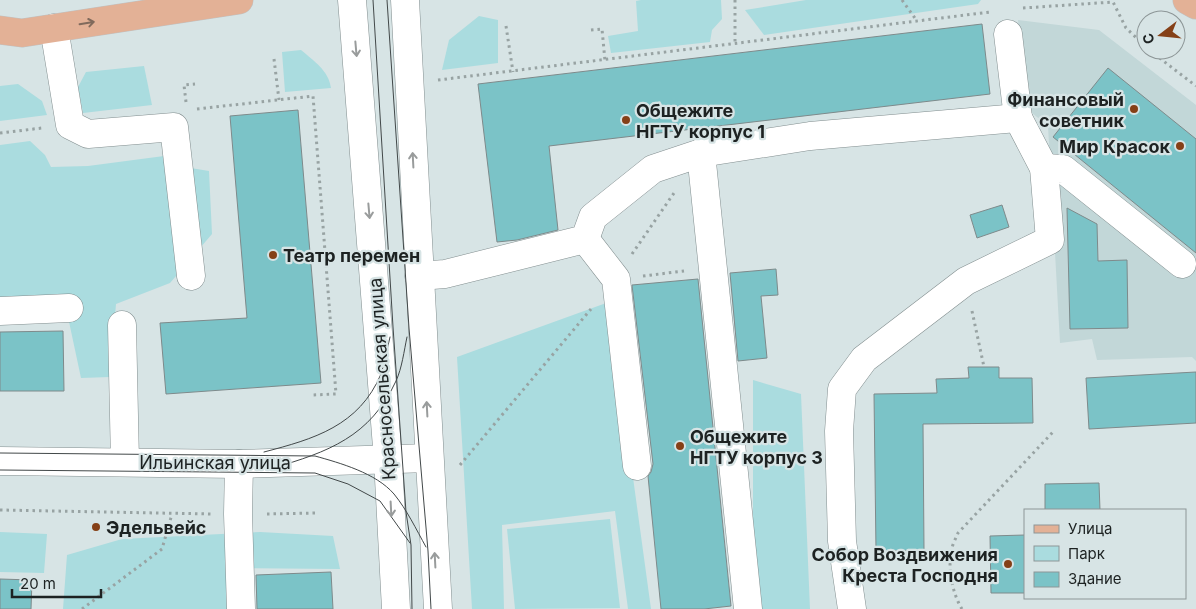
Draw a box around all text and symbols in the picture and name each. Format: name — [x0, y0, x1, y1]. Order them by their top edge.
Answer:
north arrow — [1136, 10, 1186, 60]
one-way arrow — [79, 18, 95, 28]
text: С — [1138, 31, 1158, 46]
one-way arrow — [351, 40, 360, 56]
place label: Финансовый советник — [1007, 89, 1124, 131]
place label: Общежите НГТУ корпус 1 — [636, 100, 765, 142]
marker: Финансовый советник — [1128, 103, 1140, 115]
marker: Общежите НГТУ корпус 1 — [620, 114, 632, 126]
place label: Мир Красок — [1059, 136, 1170, 157]
marker: Мир Красок — [1174, 140, 1186, 152]
one-way arrow — [408, 152, 417, 168]
one-way arrow — [364, 202, 374, 218]
place label: Театр перемен — [283, 245, 420, 266]
marker: Театр перемен — [267, 249, 279, 261]
street label: Красносельская улица — [364, 277, 400, 481]
one-way arrow — [422, 402, 431, 418]
place label: Общежите НГТУ корпус 3 — [690, 426, 823, 468]
marker: Общежите НГТУ корпус 3 — [674, 440, 686, 452]
street label: Ильинская улица — [139, 452, 291, 473]
one-way arrow — [386, 501, 395, 517]
legend — [1024, 509, 1186, 599]
place label: Эдельвейс — [106, 517, 206, 538]
text: Улица — [1068, 519, 1112, 538]
marker: Эдельвейс — [90, 521, 102, 533]
place label: Собор Воздвижения Креста Господня — [811, 544, 998, 586]
text: Парк — [1068, 544, 1105, 563]
one-way arrow — [430, 553, 440, 569]
marker: Собор Воздвижения Креста Господня — [1002, 558, 1014, 570]
scale bar — [12, 566, 101, 598]
text: Здание — [1068, 569, 1122, 588]
text: 20 m — [20, 574, 56, 593]

